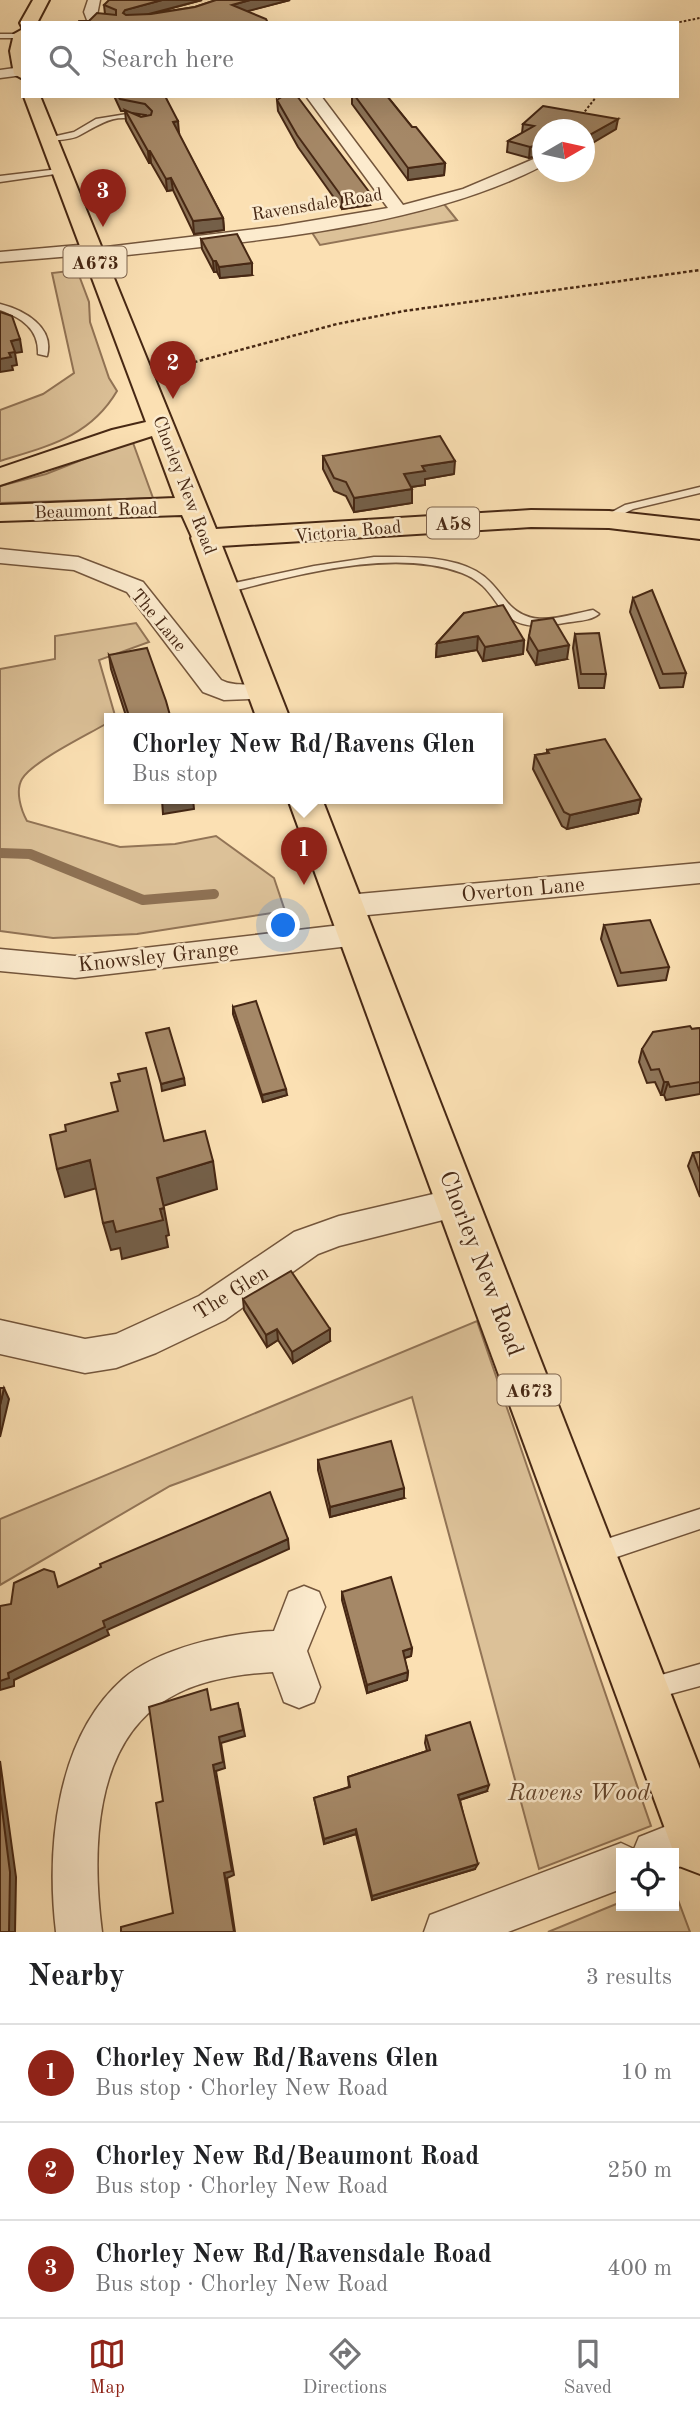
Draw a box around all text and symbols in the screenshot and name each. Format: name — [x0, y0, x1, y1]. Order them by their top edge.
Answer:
search box — [21, 21, 679, 98]
icon: search — [45, 41, 83, 79]
text: Search here — [101, 47, 234, 73]
north arrow — [532, 119, 595, 182]
pin: 3 — [80, 169, 126, 227]
street label: Ravensdale Road — [250, 186, 384, 224]
road number: A673 — [64, 246, 126, 278]
pin: 2 — [150, 341, 196, 399]
street label: Chorley New Road — [149, 413, 219, 557]
street label: Beaumont Road — [34, 500, 158, 522]
road number: A58 — [427, 508, 479, 538]
street label: Victoria Road — [294, 518, 402, 546]
street label: The Lane — [127, 586, 189, 655]
popup — [104, 713, 503, 804]
text: Chorley New Rd/Ravens Glen — [132, 732, 475, 758]
text: Bus stop — [132, 763, 218, 786]
pin: 1 — [281, 827, 327, 885]
street label: Overton Lane — [461, 875, 586, 906]
your location — [266, 908, 300, 942]
street label: Knowsley Grange — [77, 939, 240, 976]
street label: Chorley New Road — [434, 1168, 526, 1360]
street label: The Glen — [191, 1262, 273, 1324]
road number: A673 — [498, 1374, 560, 1406]
park label: Ravens Wood — [507, 1782, 650, 1806]
map controls — [616, 1848, 679, 1911]
button: locate — [616, 1848, 679, 1911]
text: Nearby — [28, 1962, 125, 1992]
text: 3 results — [586, 1966, 672, 1989]
text: Chorley New Rd/Ravens Glen — [95, 2046, 438, 2072]
text: 1 — [44, 2061, 58, 2084]
text: 10 m — [621, 2061, 672, 2084]
text: Bus stop · Chorley New Road — [95, 2077, 388, 2100]
text: Chorley New Rd/Beaumont Road — [95, 2144, 479, 2170]
text: 2 — [44, 2159, 58, 2182]
text: 250 m — [607, 2159, 672, 2182]
text: Bus stop · Chorley New Road — [95, 2175, 388, 2198]
text: Chorley New Rd/Ravensdale Road — [95, 2242, 492, 2268]
text: 3 — [44, 2257, 58, 2280]
text: 400 m — [607, 2257, 672, 2280]
text: Bus stop · Chorley New Road — [95, 2273, 388, 2296]
tab: Map — [88, 2335, 126, 2400]
tab: Directions — [303, 2335, 387, 2400]
tab: Saved — [563, 2335, 612, 2400]

